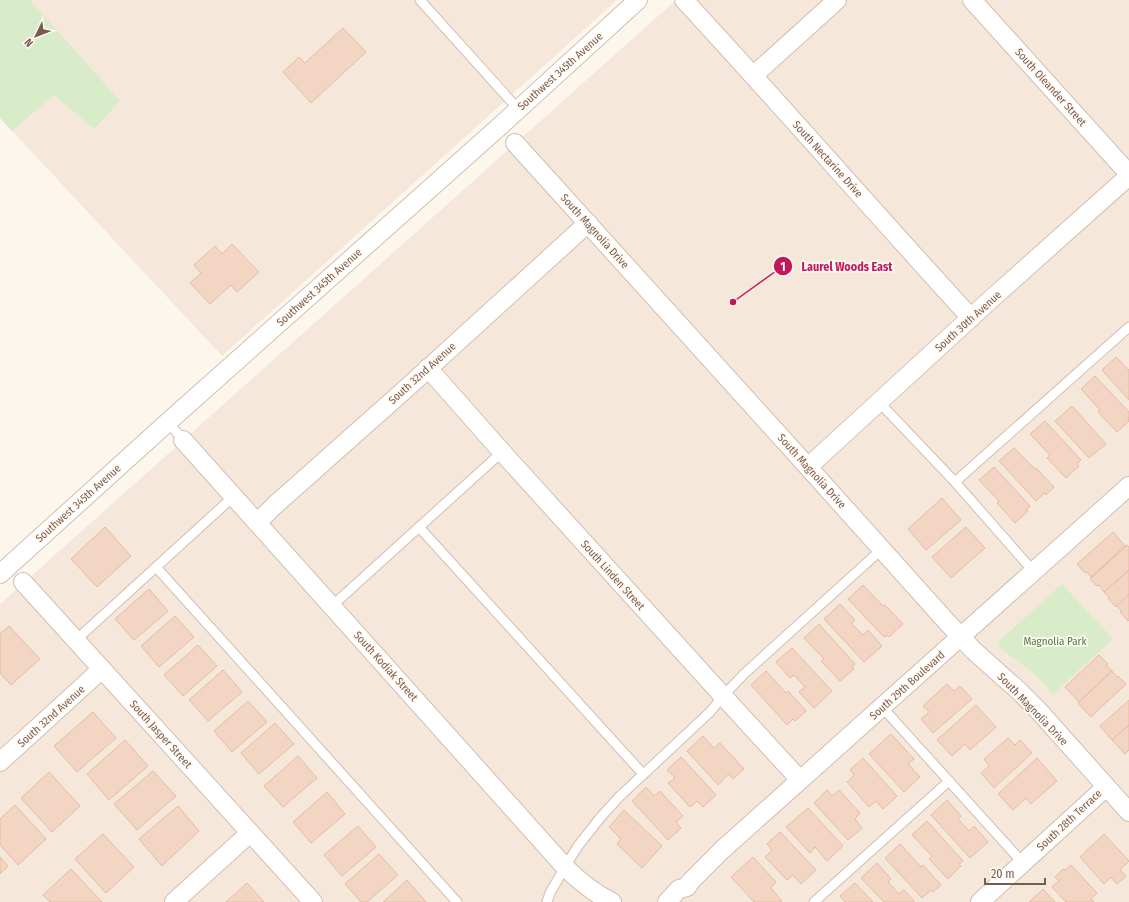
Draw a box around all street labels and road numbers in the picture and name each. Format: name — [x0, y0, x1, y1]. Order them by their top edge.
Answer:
street label: Southwest 345th Avenue — [515, 30, 606, 113]
street label: South Oleander Street — [1012, 46, 1089, 129]
street label: South Nectarine Drive — [790, 118, 865, 200]
street label: South Magnolia Drive — [558, 191, 631, 271]
street label: Southwest 345th Avenue — [274, 246, 365, 329]
street label: South 30th Avenue — [933, 288, 1004, 355]
street label: South 32nd Avenue — [386, 340, 459, 407]
street label: South Magnolia Drive — [775, 431, 848, 511]
street label: Southwest 345th Avenue — [33, 462, 124, 545]
street label: South Linden Street — [578, 538, 648, 613]
street label: South Kodiak Street — [351, 629, 421, 704]
street label: South 29th Boulevard — [867, 648, 948, 722]
street label: South Magnolia Drive — [995, 670, 1071, 748]
street label: South 32nd Avenue — [15, 683, 88, 750]
street label: South Jasper Street — [127, 698, 195, 771]
street label: South 28th Terrace — [1034, 787, 1104, 854]

